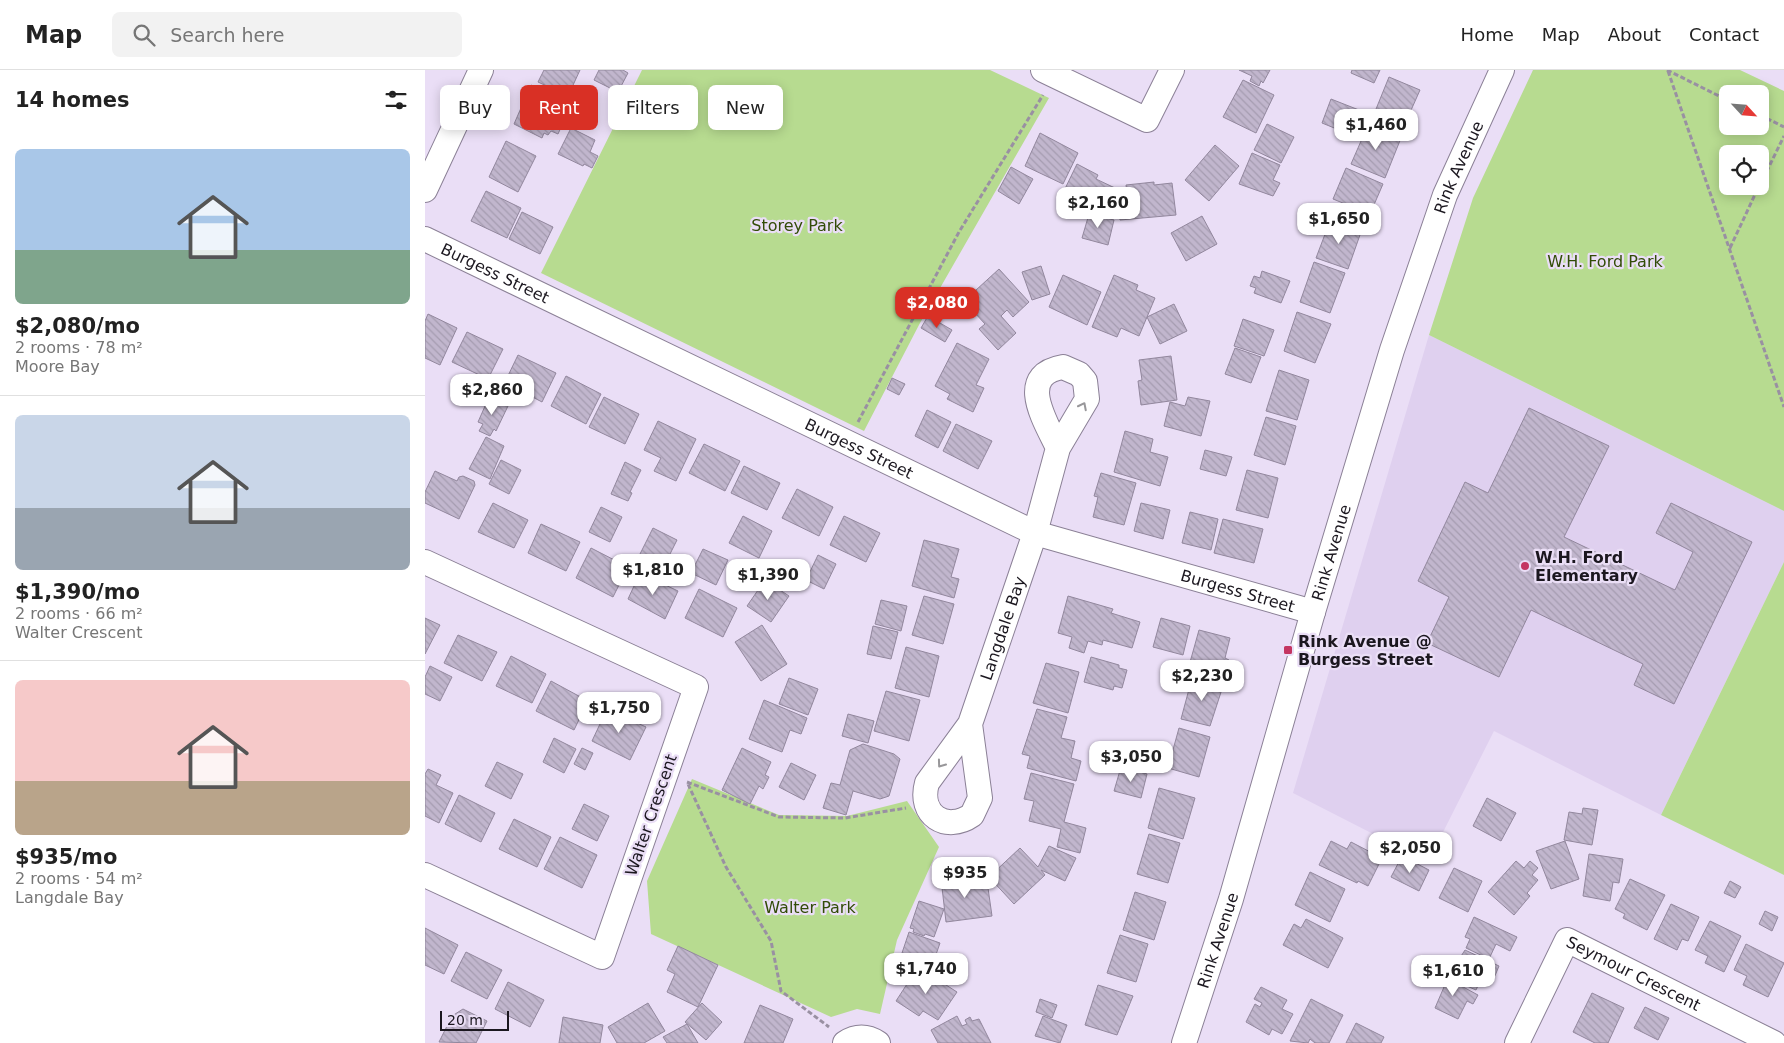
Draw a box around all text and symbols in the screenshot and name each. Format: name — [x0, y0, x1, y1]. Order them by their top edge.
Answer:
search box — [112, 12, 462, 57]
text: Map — [25, 21, 82, 49]
icon: search — [130, 21, 158, 49]
text: Search here — [170, 24, 284, 46]
text: Home — [1461, 24, 1514, 45]
text: Map — [1542, 24, 1580, 45]
text: About — [1608, 24, 1661, 45]
text: Contact — [1689, 24, 1759, 45]
chip: Buy — [440, 85, 510, 130]
chip: Rent — [520, 85, 598, 130]
chip: Filters — [608, 85, 698, 130]
chip: New — [708, 85, 783, 130]
north arrow — [1719, 85, 1769, 135]
map controls — [1719, 85, 1769, 195]
icon: filters — [382, 86, 410, 114]
text: 14 homes — [15, 88, 130, 112]
pin: $1,460 — [1335, 108, 1417, 151]
text: $1,460 — [1345, 115, 1407, 134]
street label: Rink Avenue — [1430, 118, 1487, 216]
button: locate — [1719, 145, 1769, 195]
icon: home — [168, 182, 258, 272]
pin: $2,160 — [1057, 186, 1139, 229]
text: $2,160 — [1067, 193, 1129, 212]
pin: $1,650 — [1298, 202, 1380, 245]
text: $1,650 — [1308, 209, 1370, 228]
park label: Storey Park — [751, 216, 843, 235]
street label: Burgess Street — [438, 239, 552, 307]
park label: W.H. Ford Park — [1547, 252, 1664, 271]
pin: $2,080 — [896, 286, 978, 329]
text: $2,080 — [906, 293, 968, 312]
text: $2,080/mo — [15, 314, 140, 338]
text: 2 rooms · 78 m² — [15, 338, 143, 357]
text: Moore Bay — [15, 357, 100, 376]
pin: $2,860 — [451, 374, 533, 416]
text: $2,860 — [461, 380, 523, 399]
one-way arrow — [1077, 402, 1087, 411]
street label: Burgess Street — [802, 414, 916, 482]
icon: home — [168, 447, 258, 537]
street label: Rink Avenue — [1307, 502, 1354, 603]
place label: W.H. Ford Elementary — [1535, 548, 1639, 585]
pin: $1,810 — [612, 554, 694, 596]
pin: $1,390 — [727, 558, 809, 601]
text: $1,810 — [622, 560, 684, 579]
marker: W.H. Ford Elementary — [1519, 560, 1531, 572]
text: $1,390 — [737, 565, 799, 584]
street label: Burgess Street — [1179, 565, 1297, 616]
street label: Langdale Bay — [976, 574, 1029, 683]
text: $1,390/mo — [15, 580, 140, 604]
text: 2 rooms · 66 m² — [15, 604, 143, 623]
text: Walter Crescent — [15, 623, 142, 642]
place label: Rink Avenue @ Burgess Street — [1298, 632, 1433, 669]
marker: Rink Avenue @ Burgess Street — [1282, 644, 1294, 656]
pin: $2,230 — [1161, 660, 1243, 702]
text: $2,230 — [1171, 666, 1233, 685]
pin: $1,750 — [578, 692, 660, 734]
text: $1,750 — [588, 698, 650, 717]
icon: home — [168, 712, 258, 802]
pin: $3,050 — [1090, 740, 1172, 783]
text: $3,050 — [1100, 747, 1162, 766]
street label: Walter Crescent — [621, 752, 681, 878]
one-way arrow — [938, 758, 947, 768]
pin: $2,050 — [1369, 832, 1451, 874]
text: $2,050 — [1379, 838, 1441, 857]
text: $935/mo — [15, 845, 117, 869]
pin: $935 — [935, 856, 995, 899]
text: $935 — [943, 863, 987, 882]
text: 2 rooms · 54 m² — [15, 869, 143, 888]
text: Langdale Bay — [15, 888, 124, 907]
street label: Rink Avenue — [1193, 890, 1242, 991]
park label: Walter Park — [764, 898, 856, 917]
street label: Seymour Crescent — [1564, 932, 1704, 1015]
pin: $1,740 — [885, 952, 967, 995]
pin: $1,610 — [1412, 954, 1494, 997]
text: $1,740 — [895, 959, 957, 978]
text: $1,610 — [1422, 961, 1484, 980]
scale bar — [440, 1008, 509, 1031]
text: 20 m — [447, 1012, 483, 1028]

